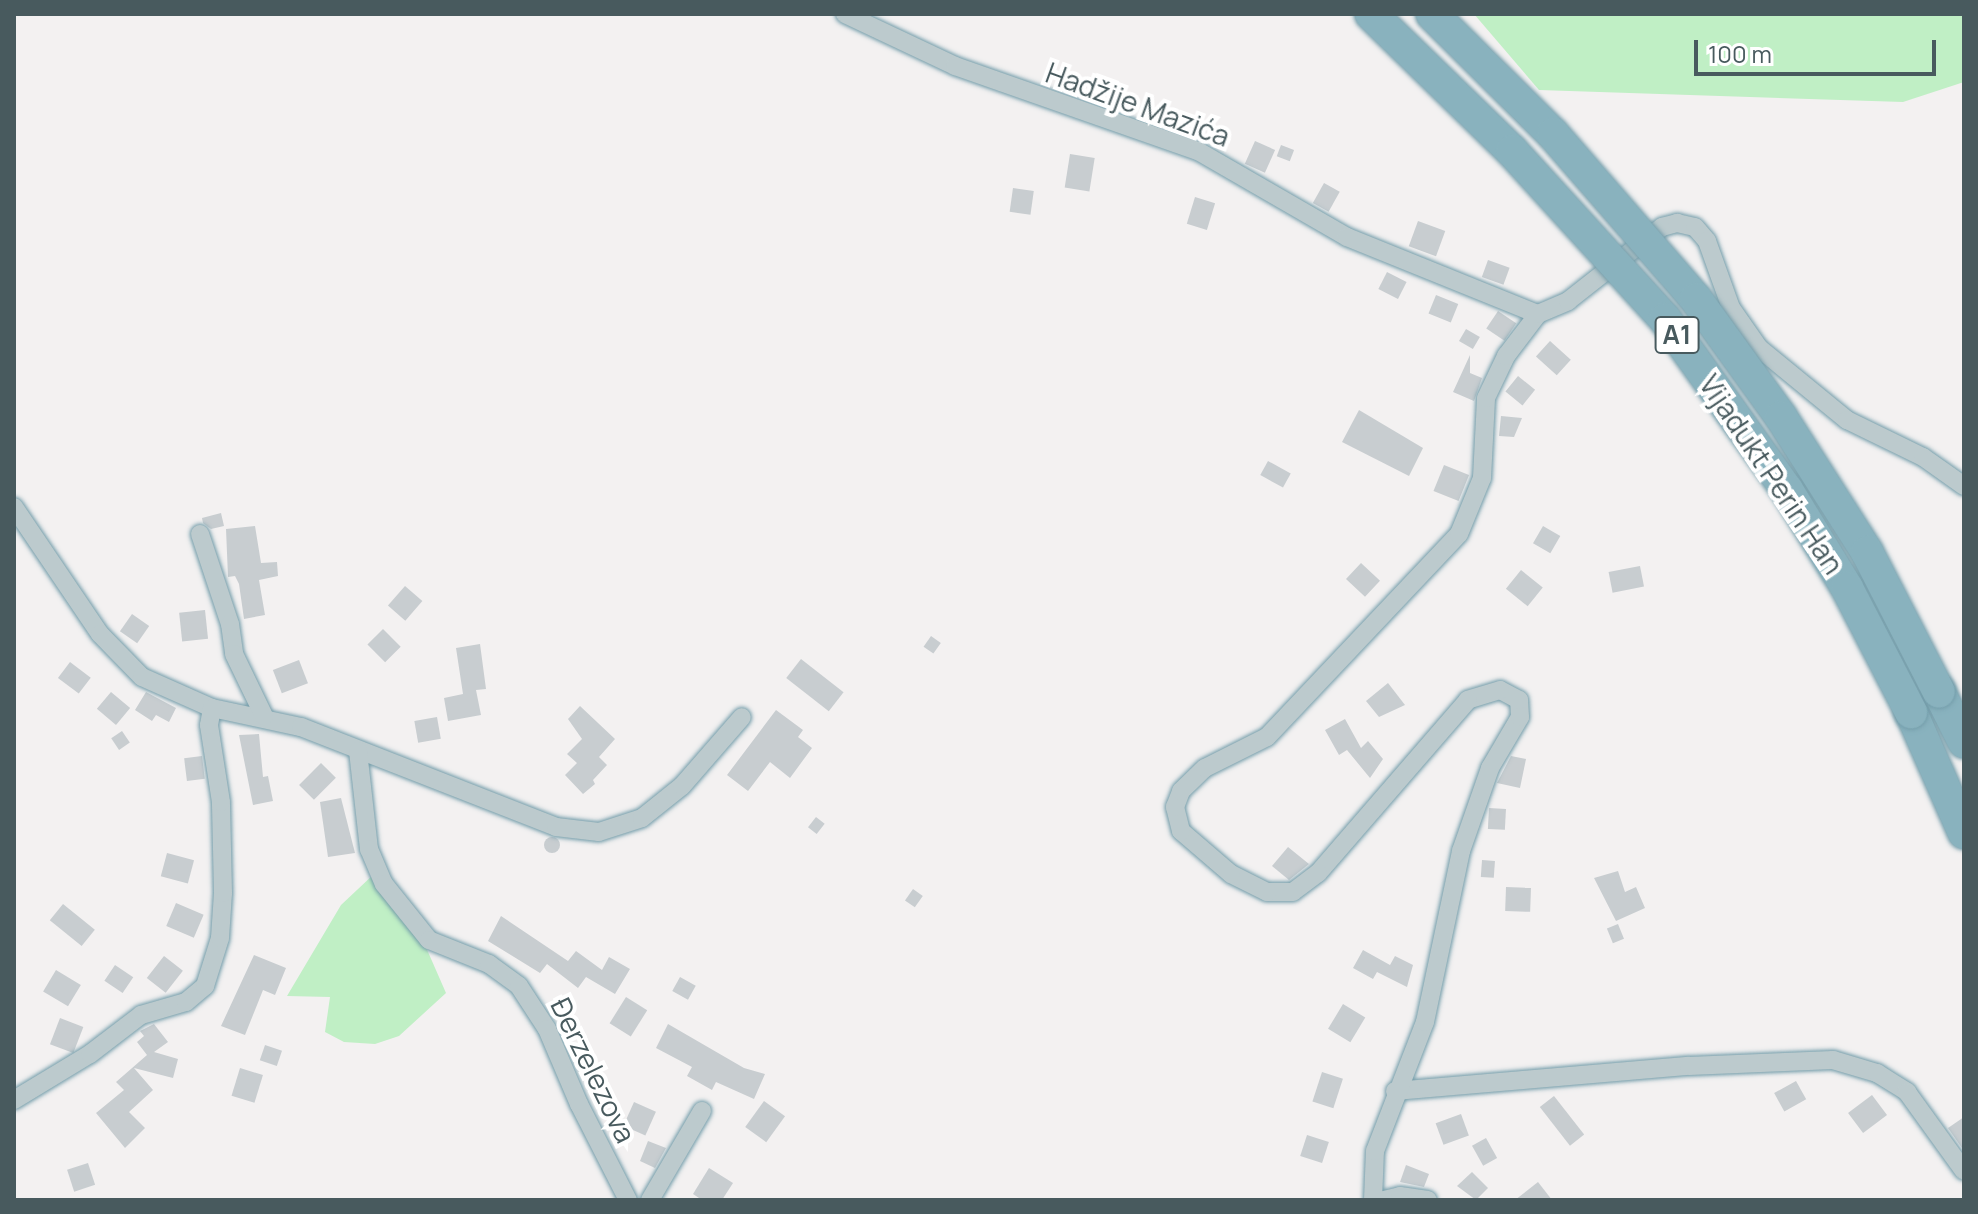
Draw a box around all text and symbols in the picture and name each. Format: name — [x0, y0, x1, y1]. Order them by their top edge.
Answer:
scale bar — [1698, 24, 1940, 74]
text: 100 m — [1708, 37, 1772, 70]
street label: Hadžije Mazića — [1042, 55, 1234, 153]
road number: A1 — [1653, 313, 1701, 357]
street label: Vijadukt Perin Han — [1693, 368, 1851, 580]
street label: Đerzelezova — [545, 992, 643, 1148]

